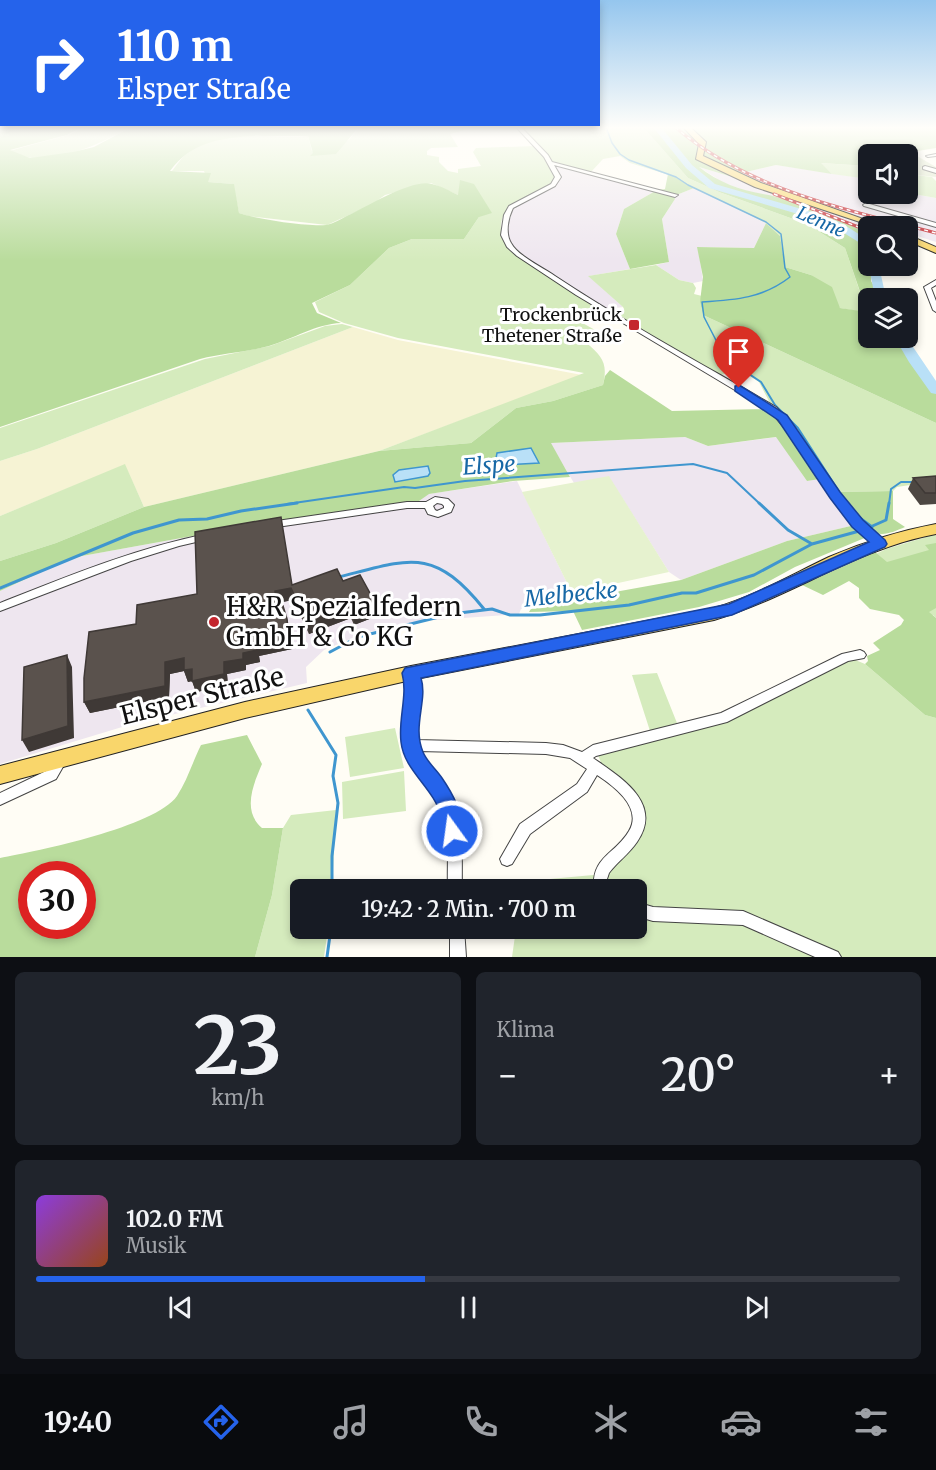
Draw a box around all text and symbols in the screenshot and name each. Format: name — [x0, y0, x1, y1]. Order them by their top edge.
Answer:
text: 110 m — [117, 20, 233, 72]
icon: right — [18, 24, 96, 102]
text: Elsper Straße — [117, 72, 291, 106]
map controls — [858, 144, 918, 348]
button: sound — [858, 144, 918, 204]
water label: Lenne — [793, 201, 849, 242]
button: search — [858, 216, 918, 276]
button: layers — [858, 288, 918, 348]
place label: Trockenbrück Thetener Straße — [482, 303, 623, 347]
marker: Trockenbrück Thetener Straße — [627, 318, 641, 332]
pin — [713, 326, 764, 388]
icon: arrive — [722, 335, 755, 368]
water label: Elspe — [462, 449, 516, 481]
water label: Melbecke — [522, 575, 619, 613]
place label: H&R Spezialfedern GmbH & Co KG — [226, 590, 462, 653]
marker: H&R Spezialfedern GmbH & Co KG — [207, 615, 221, 629]
street label: Elsper Straße — [117, 659, 287, 732]
position arrow — [420, 799, 484, 863]
speed limit sign: 30 — [18, 861, 96, 939]
text: 19:42 · 2 Min. · 700 m — [361, 895, 576, 923]
text: 23 — [193, 997, 282, 1095]
text: Klima — [497, 1017, 554, 1042]
text: 20° — [661, 1047, 736, 1103]
text: − — [497, 1055, 519, 1096]
text: + — [878, 1055, 900, 1096]
text: km/h — [211, 1085, 264, 1110]
text: 102.0 FM — [126, 1205, 223, 1233]
text: Musik — [126, 1233, 186, 1258]
icon: previous — [164, 1291, 197, 1324]
icon: pause — [452, 1291, 485, 1324]
icon: next — [740, 1291, 773, 1324]
icon: directions — [200, 1401, 242, 1443]
icon: music — [330, 1401, 372, 1443]
icon: phone — [460, 1401, 502, 1443]
icon: climate — [590, 1401, 632, 1443]
icon: car — [720, 1401, 762, 1443]
icon: filters — [850, 1401, 892, 1443]
text: 19:40 — [44, 1405, 112, 1439]

